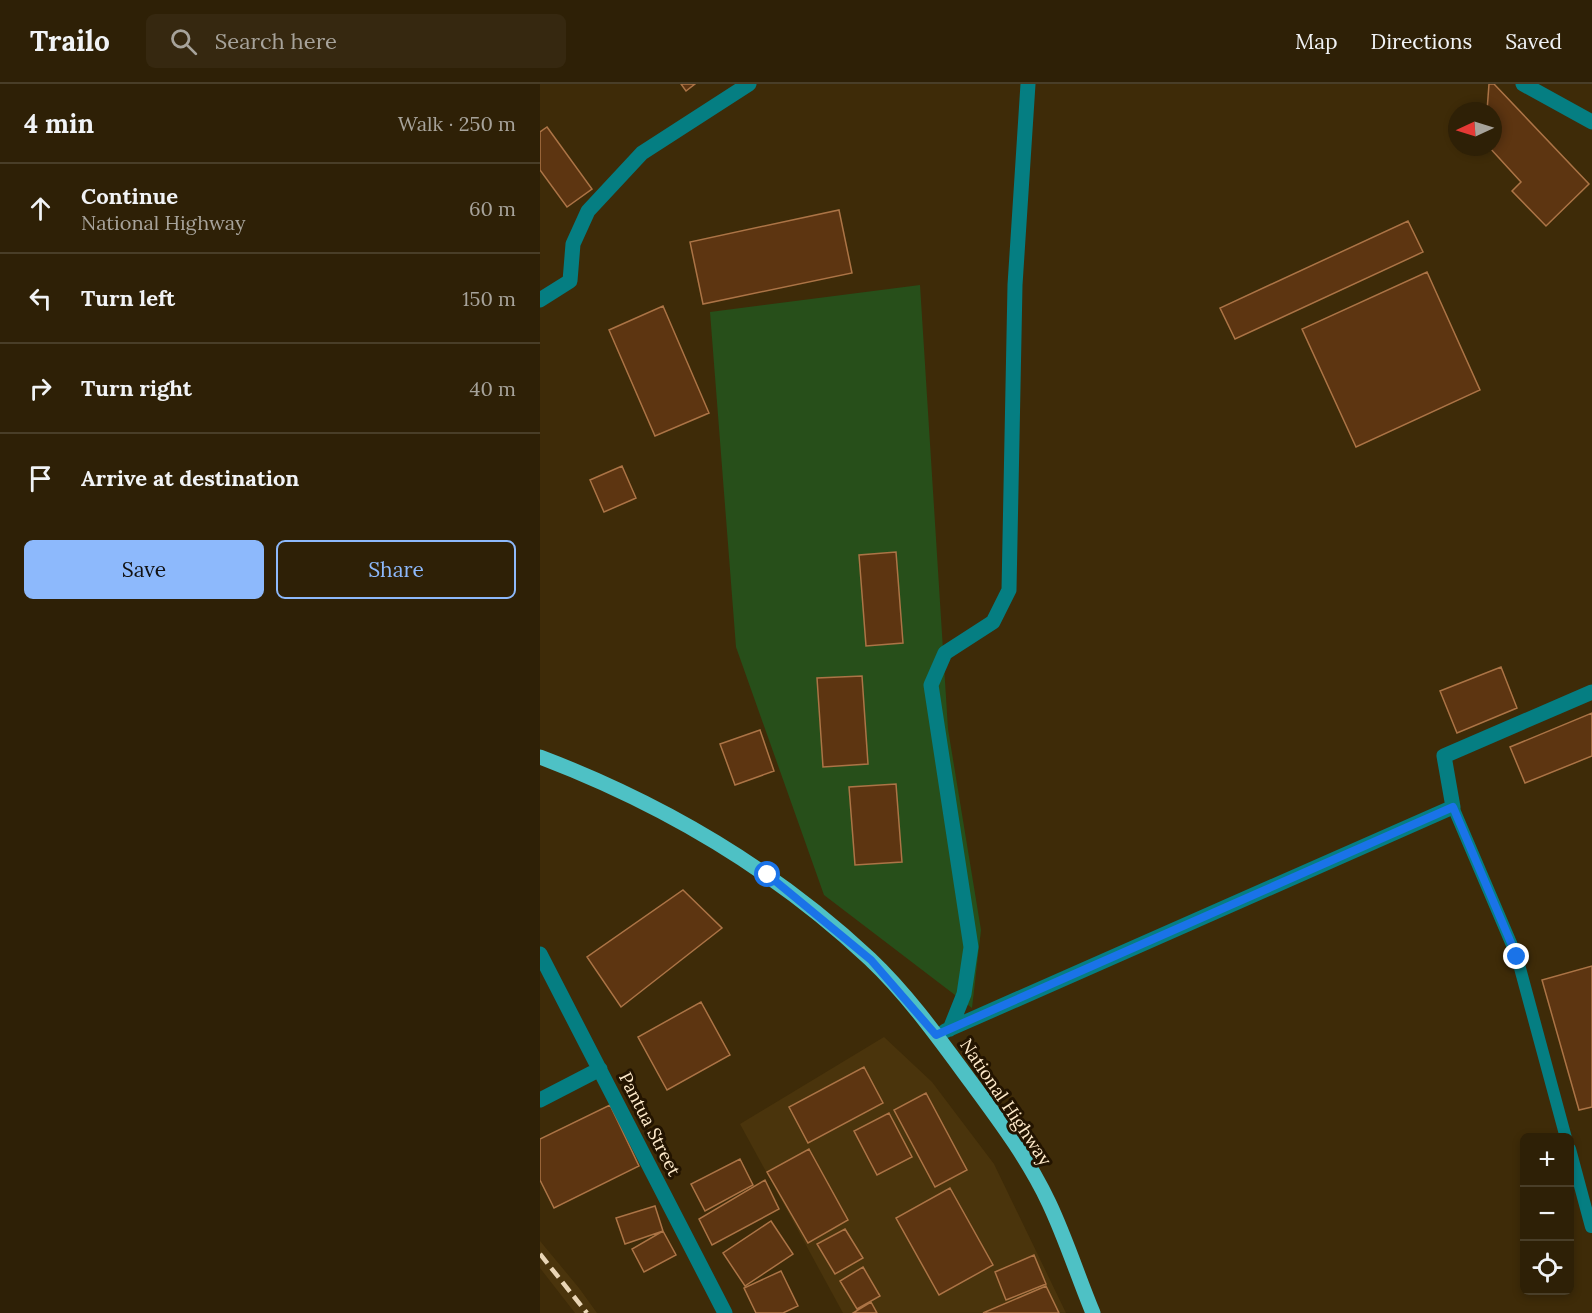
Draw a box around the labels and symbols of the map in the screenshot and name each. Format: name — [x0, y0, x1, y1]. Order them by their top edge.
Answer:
north arrow — [1448, 102, 1502, 156]
route start — [754, 861, 780, 887]
route end — [1503, 943, 1529, 969]
street label: National Highway — [955, 1034, 1057, 1170]
street label: Pantua Street — [614, 1068, 686, 1180]

